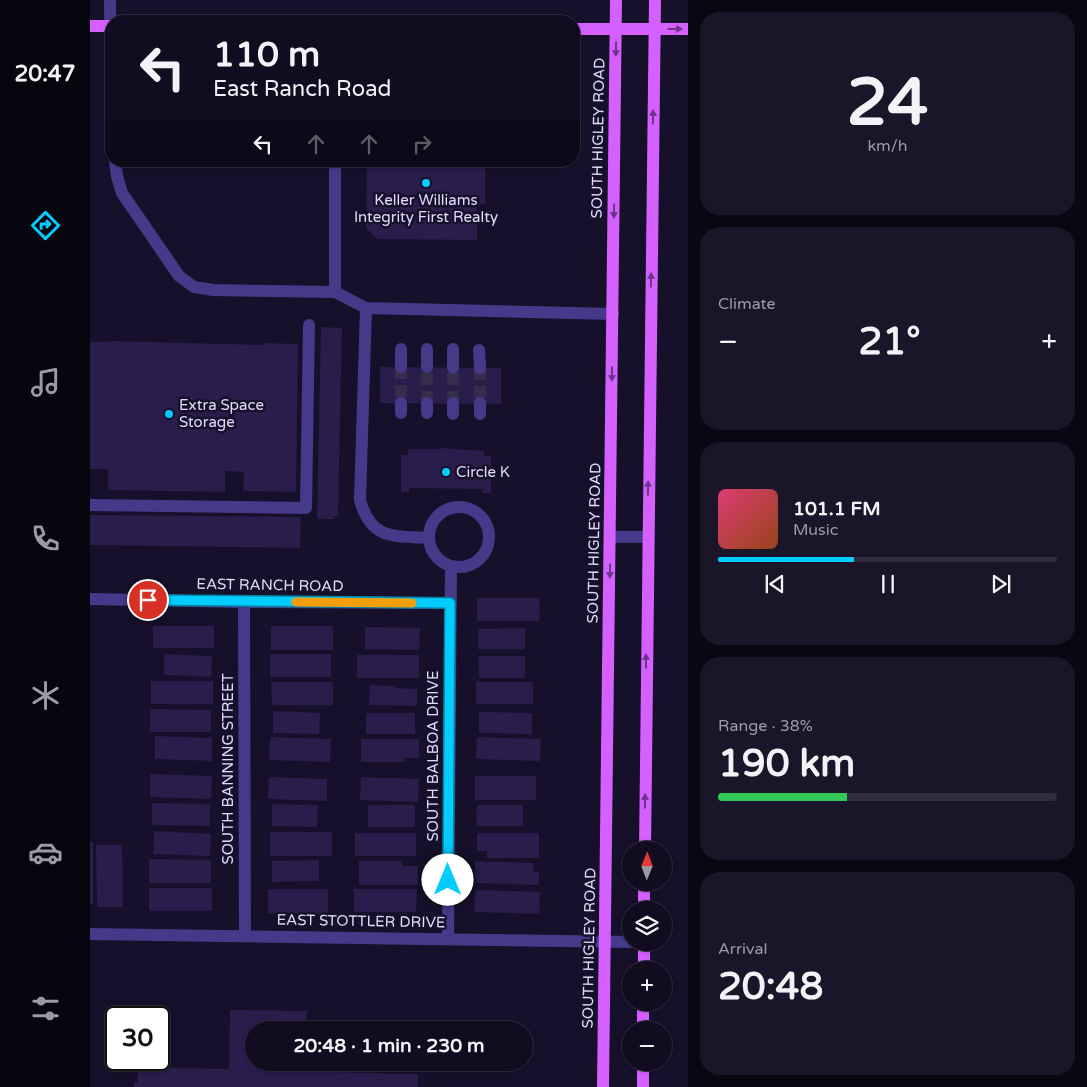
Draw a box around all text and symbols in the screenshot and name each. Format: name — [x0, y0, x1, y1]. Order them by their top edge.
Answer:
one-way arrow — [667, 25, 683, 33]
text: 110 m — [213, 34, 320, 76]
icon: left — [130, 35, 195, 100]
one-way arrow — [612, 41, 620, 57]
street label: SOUTH HIGLEY ROAD — [588, 57, 608, 219]
text: 20:47 — [15, 61, 75, 87]
text: 24 — [847, 64, 928, 143]
text: East Ranch Road — [213, 76, 391, 102]
one-way arrow — [649, 109, 657, 125]
icon: left — [249, 130, 277, 158]
icon: ahead — [302, 130, 330, 158]
icon: ahead — [355, 130, 383, 158]
icon: right — [408, 130, 436, 158]
text: km/h — [867, 136, 908, 156]
marker: Keller Williams Integrity First Realty — [420, 177, 432, 189]
place label: Keller Williams Integrity First Realty — [354, 191, 498, 226]
one-way arrow — [610, 203, 618, 219]
icon: directions — [28, 208, 63, 243]
one-way arrow — [647, 271, 655, 287]
text: Climate — [718, 294, 776, 314]
text: 21° — [859, 319, 921, 365]
text: − — [718, 325, 738, 359]
text: + — [1041, 325, 1057, 359]
icon: music — [28, 365, 63, 400]
one-way arrow — [608, 366, 616, 382]
place label: Extra Space Storage — [179, 396, 264, 431]
marker: Extra Space Storage — [163, 408, 175, 420]
street label: SOUTH HIGLEY ROAD — [584, 462, 604, 624]
place label: Circle K — [456, 463, 510, 481]
marker: Circle K — [440, 466, 452, 478]
one-way arrow — [644, 480, 652, 496]
text: 101.1 FM — [793, 498, 881, 520]
text: Music — [793, 520, 838, 540]
icon: phone — [28, 521, 63, 556]
one-way arrow — [606, 563, 614, 579]
icon: previous — [761, 570, 789, 598]
icon: pause — [874, 570, 902, 598]
icon: next — [987, 570, 1015, 598]
street label: EAST RANCH ROAD — [196, 575, 344, 595]
pin — [127, 579, 169, 621]
icon: arrive — [134, 586, 162, 614]
one-way arrow — [643, 653, 651, 669]
street label: SOUTH BALBOA DRIVE — [424, 670, 442, 842]
street label: SOUTH BANNING STREET — [219, 673, 237, 865]
icon: climate — [28, 678, 63, 713]
text: Range · 38% — [718, 716, 813, 736]
text: 190 km — [718, 741, 855, 787]
one-way arrow — [641, 793, 649, 809]
icon: car — [28, 835, 63, 870]
north arrow — [622, 841, 672, 891]
map controls — [622, 841, 672, 1071]
position arrow — [421, 853, 473, 905]
street label: SOUTH HIGLEY ROAD — [579, 867, 599, 1029]
button: layers — [622, 901, 672, 951]
street label: EAST STOTTLER DRIVE — [276, 911, 446, 931]
text: Arrival — [718, 939, 767, 959]
button: + — [622, 961, 672, 1011]
text: 20:48 — [718, 964, 823, 1010]
icon: filters — [28, 991, 63, 1026]
speed limit sign: 30 — [105, 1006, 170, 1071]
button: − — [622, 1021, 672, 1071]
text: 20:48 · 1 min · 230 m — [293, 1035, 485, 1057]

